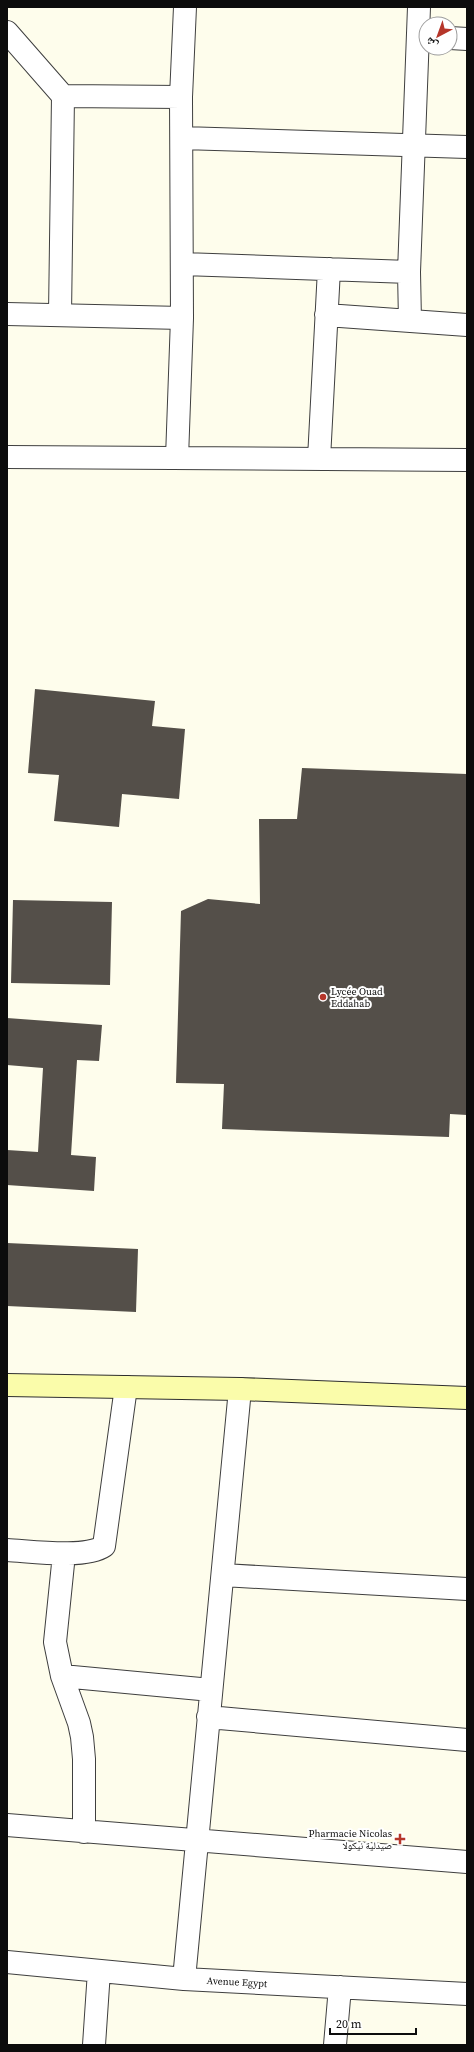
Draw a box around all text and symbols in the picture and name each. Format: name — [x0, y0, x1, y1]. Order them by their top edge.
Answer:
north arrow — [418, 16, 458, 56]
text: ش — [422, 33, 441, 53]
place label: Lycée Ouad Eddahab — [331, 985, 383, 1010]
marker: Lycée Ouad Eddahab — [318, 992, 328, 1002]
place label: Pharmacie Nicolas صيدلية نيكولا — [309, 1827, 392, 1852]
marker: Pharmacie Nicolas صيدلية نيكولا — [395, 1834, 405, 1844]
street label: Avenue Egypt — [206, 1974, 268, 1990]
scale bar — [330, 2010, 416, 2036]
text: 20 m — [336, 2016, 362, 2032]

